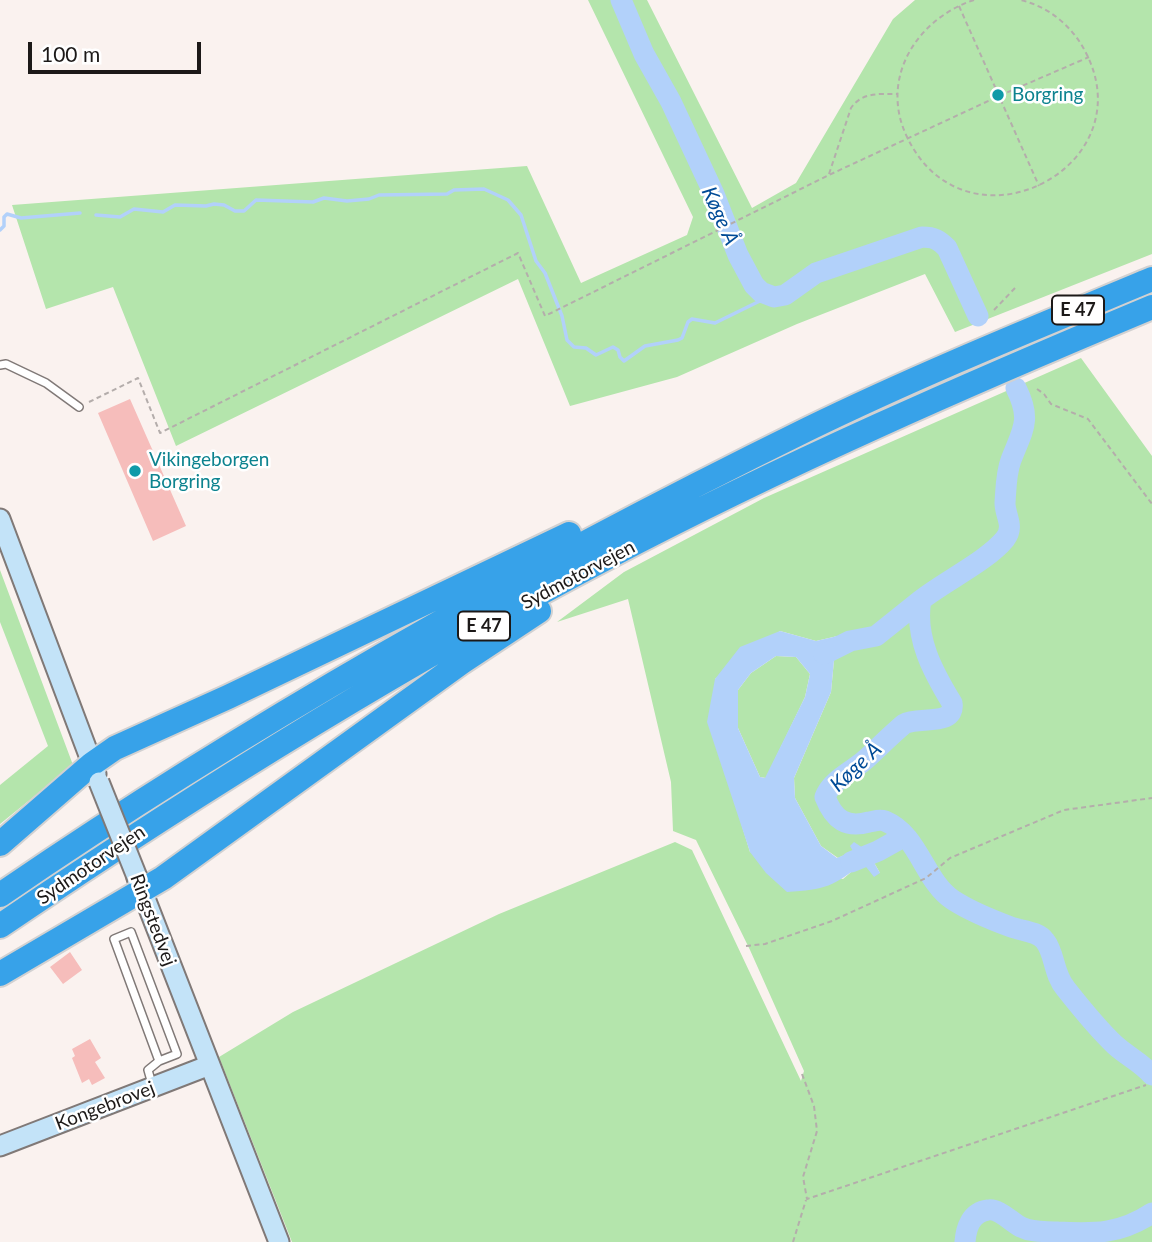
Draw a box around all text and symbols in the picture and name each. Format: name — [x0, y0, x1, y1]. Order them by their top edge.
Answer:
scale bar — [32, 28, 205, 72]
text: 100 m — [41, 41, 100, 66]
place label: Borgring — [1012, 84, 1083, 106]
marker: Borgring — [990, 87, 1006, 103]
water label: Køge Å — [696, 183, 744, 249]
road number: E 47 — [1052, 296, 1104, 324]
place label: Vikingeborgen Borgring — [149, 449, 269, 493]
marker: Vikingeborgen Borgring — [127, 463, 143, 479]
street label: Sydmotorvejen — [517, 535, 639, 615]
road number: E 47 — [458, 612, 510, 640]
water label: Køge Å — [825, 737, 887, 797]
street label: Sydmotorvejen — [33, 820, 149, 910]
street label: Ringstedvej — [125, 871, 181, 969]
street label: Kongebrovej — [52, 1077, 158, 1135]

